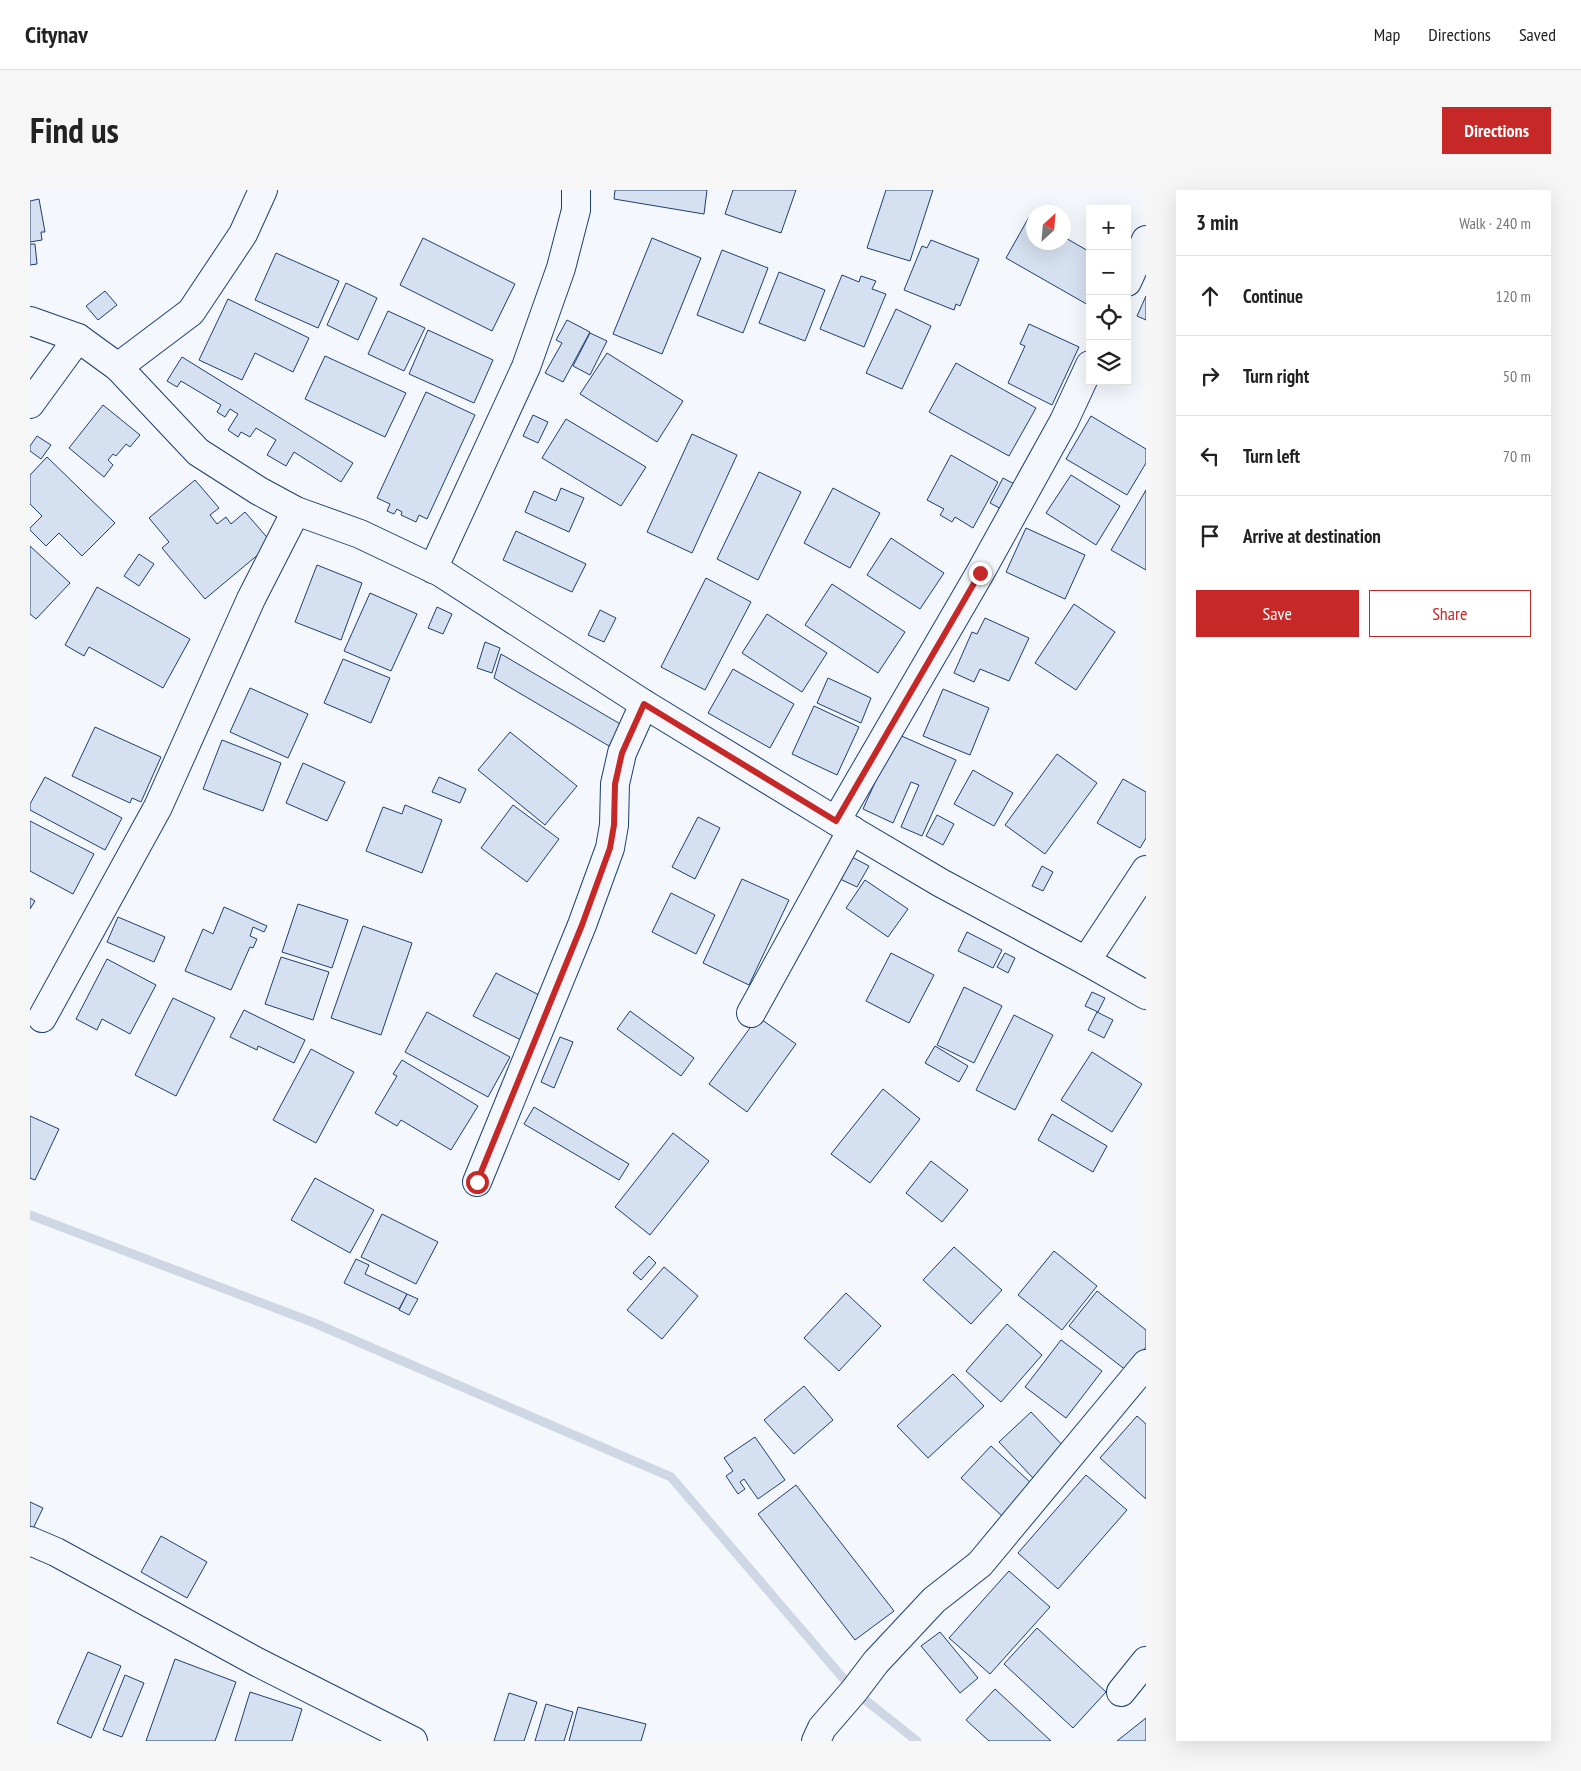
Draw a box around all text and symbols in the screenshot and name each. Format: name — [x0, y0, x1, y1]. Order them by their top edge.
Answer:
text: Citynav — [25, 19, 88, 50]
text: Map — [1374, 23, 1400, 46]
text: Directions — [1428, 23, 1491, 46]
text: Saved — [1519, 23, 1556, 46]
text: Find us — [30, 107, 119, 153]
button: Directions — [1442, 107, 1551, 154]
north arrow — [1026, 205, 1071, 250]
map controls — [1086, 205, 1131, 385]
button: + — [1086, 205, 1131, 250]
text: 3 min — [1196, 209, 1238, 236]
text: Walk · 240 m — [1459, 213, 1531, 233]
button: − — [1086, 250, 1131, 295]
icon: ahead — [1196, 282, 1224, 310]
text: Continue — [1243, 284, 1303, 308]
text: 120 m — [1496, 286, 1531, 306]
button: locate — [1086, 295, 1131, 340]
button: layers — [1086, 340, 1131, 385]
icon: right — [1196, 362, 1224, 390]
text: Turn right — [1243, 364, 1309, 388]
text: 50 m — [1503, 366, 1531, 386]
icon: left — [1196, 442, 1224, 470]
text: Turn left — [1243, 444, 1300, 468]
text: 70 m — [1503, 446, 1531, 466]
icon: arrive — [1196, 522, 1224, 550]
text: Arrive at destination — [1243, 524, 1381, 548]
route end — [969, 562, 992, 585]
button: Save — [1196, 590, 1359, 637]
button: Share — [1369, 590, 1531, 637]
route start — [466, 1171, 489, 1194]

